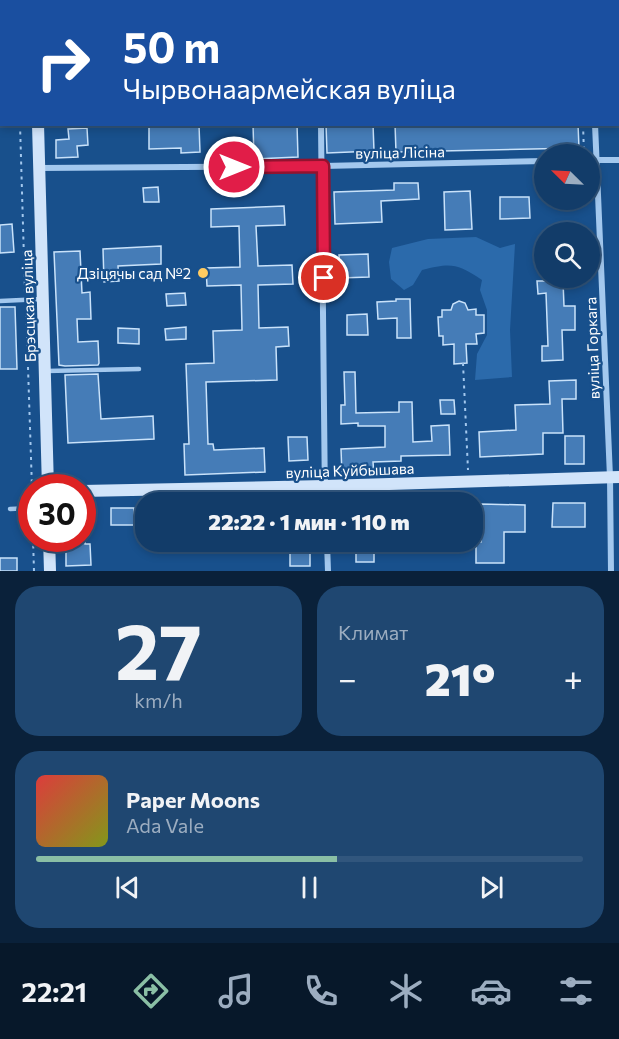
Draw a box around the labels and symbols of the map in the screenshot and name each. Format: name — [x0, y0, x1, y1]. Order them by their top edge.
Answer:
position arrow — [202, 135, 266, 199]
street label: вуліца Лісіна — [355, 142, 445, 162]
north arrow — [534, 144, 600, 210]
street label: Брэсцкая вуліца — [17, 249, 39, 363]
pin — [298, 252, 349, 303]
place label: Дзіцячы сад №2 — [77, 264, 191, 282]
marker: Дзіцячы сад №2 — [196, 266, 210, 280]
street label: вуліца Горкага — [581, 297, 603, 399]
street label: вуліца Куйбышава — [285, 459, 415, 481]
speed limit sign: 30 — [18, 474, 96, 552]

